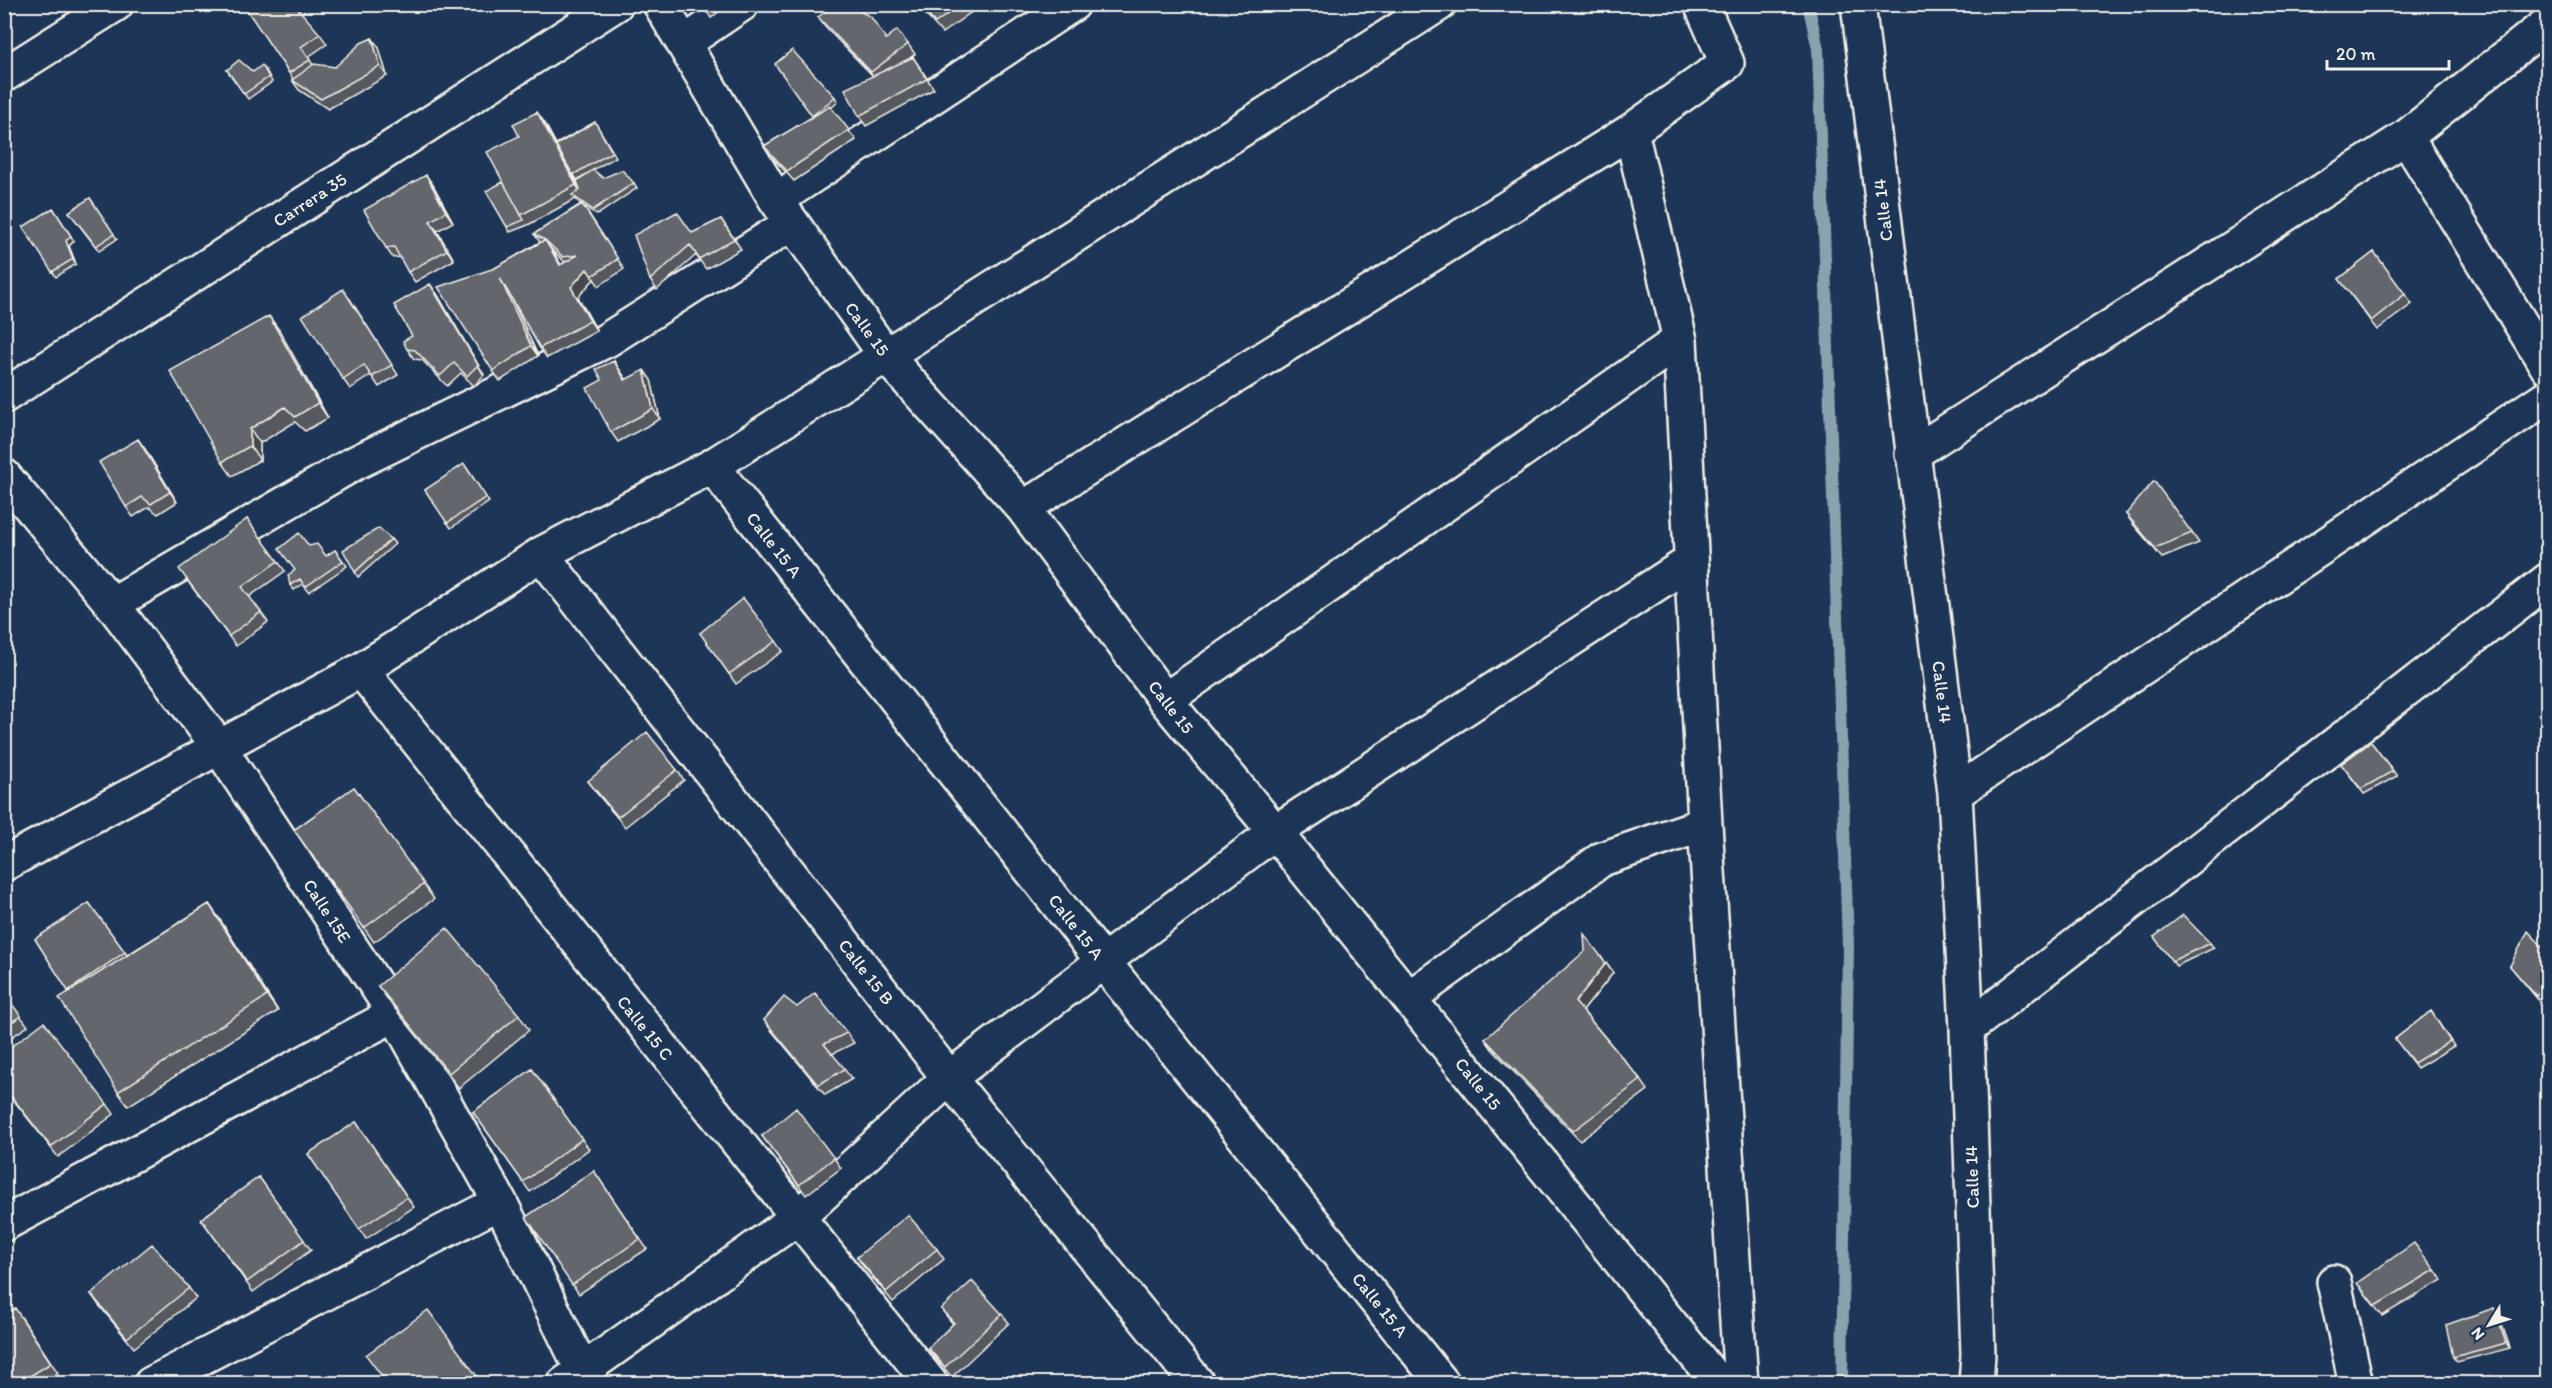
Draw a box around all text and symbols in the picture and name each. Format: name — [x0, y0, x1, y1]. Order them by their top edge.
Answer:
scale bar — [2327, 33, 2448, 71]
text: 20 m — [2336, 43, 2376, 65]
street label: Carrera 35 — [269, 168, 351, 232]
street label: Calle 14 — [1868, 177, 1898, 243]
street label: Calle 15 — [840, 298, 894, 360]
street label: Calle 15 A — [742, 508, 807, 583]
street label: Calle 14 — [1927, 659, 1957, 725]
street label: Calle 15 — [1143, 676, 1199, 738]
street label: Calle 15E — [298, 875, 356, 947]
street label: Calle 15 A — [1044, 890, 1109, 965]
street label: Calle 15 B — [834, 935, 898, 1009]
street label: Calle 15 C — [612, 991, 678, 1065]
street label: Calle 15 — [1450, 1053, 1506, 1115]
street label: Calle 14 — [1960, 1145, 1984, 1209]
street label: Calle 15 A — [1347, 1268, 1413, 1342]
north arrow — [2459, 1295, 2519, 1355]
text: N — [2467, 1324, 2488, 1344]

